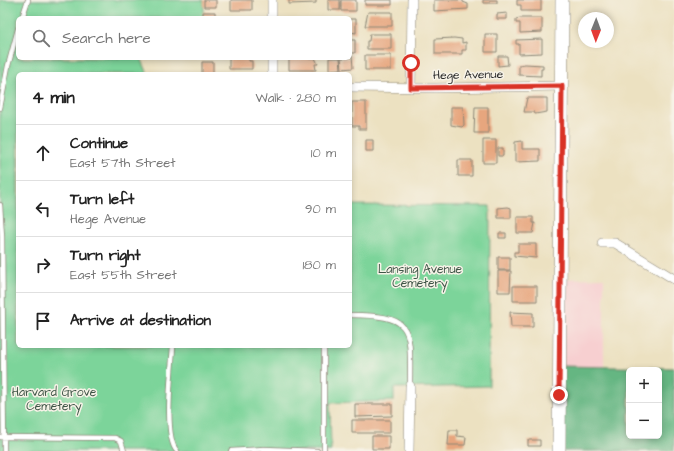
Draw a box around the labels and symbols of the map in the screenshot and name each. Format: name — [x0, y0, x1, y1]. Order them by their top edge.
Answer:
north arrow — [578, 12, 614, 48]
route start — [402, 54, 420, 72]
street label: Hege Avenue — [433, 66, 504, 85]
park label: Lansing Avenue Cemetery — [378, 261, 463, 293]
park label: Harvard Grove Cemetery — [12, 384, 97, 416]
route end — [550, 386, 568, 404]

